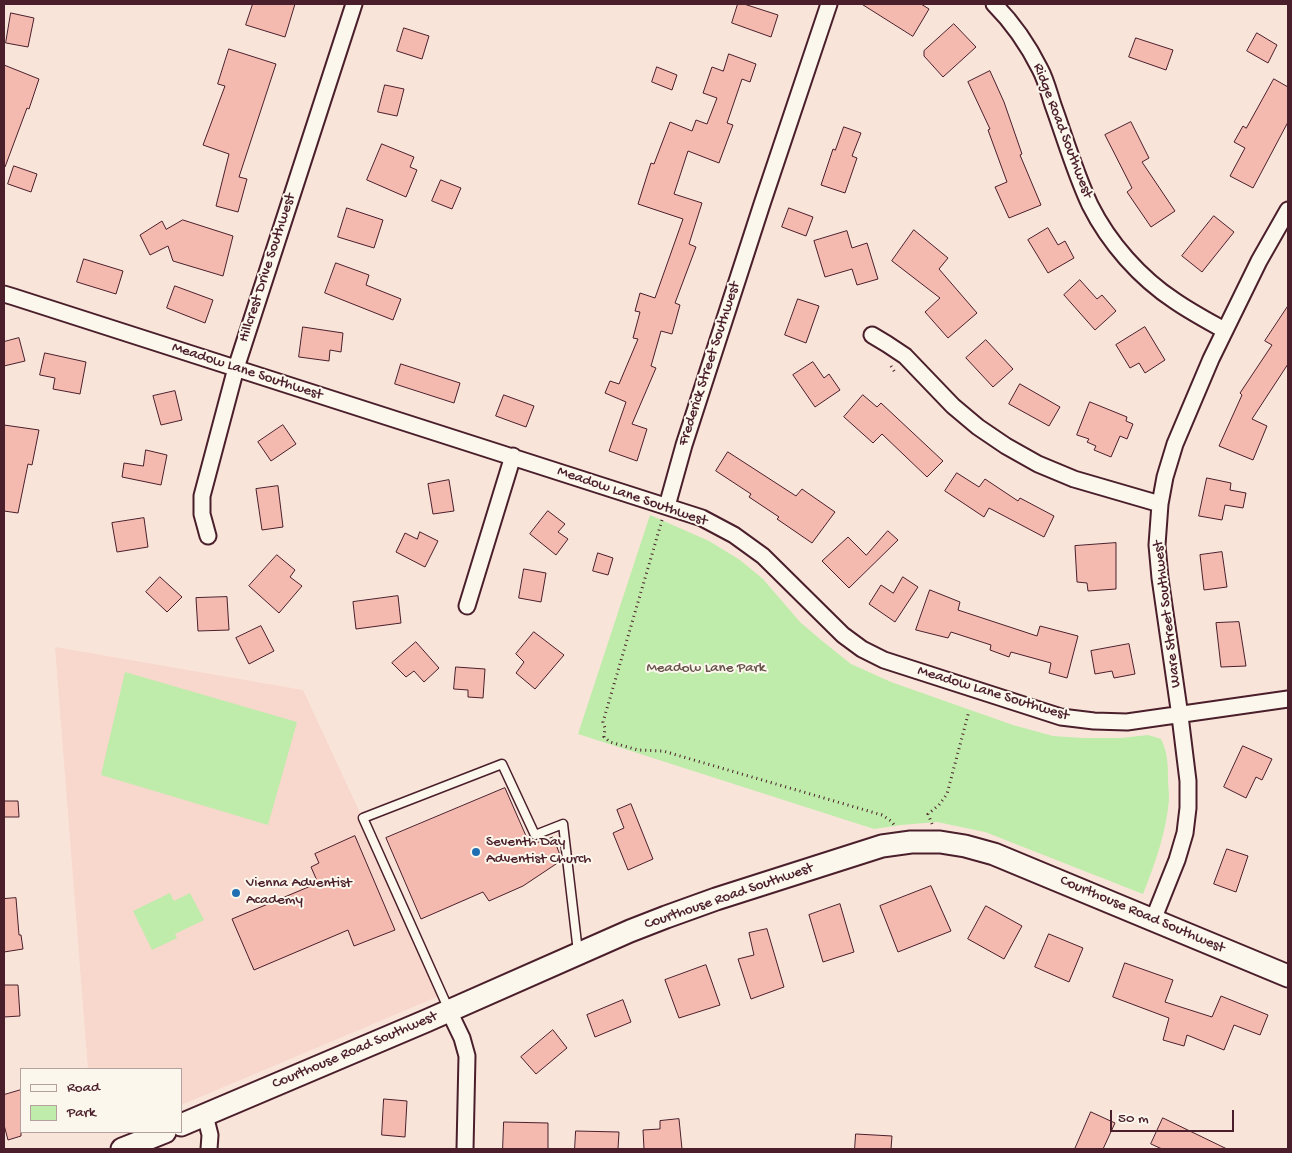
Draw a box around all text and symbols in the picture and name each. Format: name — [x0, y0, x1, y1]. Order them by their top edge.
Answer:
street label: Ridge Road Southwest — [1028, 61, 1096, 201]
street label: Hillcrest Drive Southwest — [235, 192, 301, 344]
street label: Frederick Street Southwest — [675, 280, 745, 448]
street label: Meadow Lane Southwest — [169, 339, 325, 405]
street label: Meadow Lane Southwest — [555, 463, 709, 531]
street label: Ware Street Southwest — [1150, 539, 1186, 689]
park label: Meadow Lane Park — [646, 660, 766, 678]
street label: Meadow Lane Southwest — [915, 662, 1071, 726]
place label: Seventh Day Adventist Church — [486, 834, 591, 869]
marker: Seventh Day Adventist Church — [470, 846, 482, 858]
street label: Courthouse Road Southwest — [642, 860, 816, 934]
street label: Courthouse Road Southwest — [1057, 872, 1227, 958]
place label: Vienna Adventist Academy — [246, 875, 352, 910]
marker: Vienna Adventist Academy — [230, 887, 242, 899]
street label: Courthouse Road Southwest — [270, 1008, 440, 1094]
legend — [20, 1068, 182, 1133]
text: Road — [67, 1079, 100, 1097]
scale bar — [1112, 1100, 1236, 1132]
text: Park — [67, 1104, 96, 1122]
text: 50 m — [1118, 1110, 1149, 1128]

